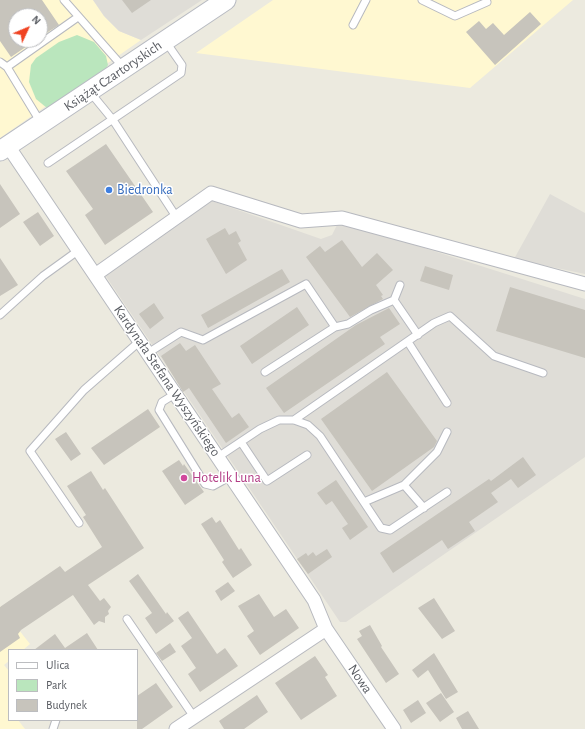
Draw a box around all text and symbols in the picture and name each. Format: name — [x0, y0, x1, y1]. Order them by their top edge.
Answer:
north arrow — [8, 8, 48, 48]
text: N — [30, 13, 43, 27]
street label: Książąt Czartoryskich — [61, 37, 165, 115]
place label: Biedronka — [117, 182, 173, 198]
marker: Biedronka — [104, 185, 114, 195]
street label: Kardynała Stefana Wyszyńskiego — [110, 302, 224, 460]
place label: Hotelik Luna — [192, 470, 261, 486]
marker: Hotelik Luna — [179, 473, 189, 483]
legend — [8, 649, 138, 721]
text: Ulica — [46, 659, 69, 671]
street label: Nowa — [344, 661, 376, 697]
text: Park — [46, 679, 67, 691]
text: Budynek — [46, 699, 87, 711]

